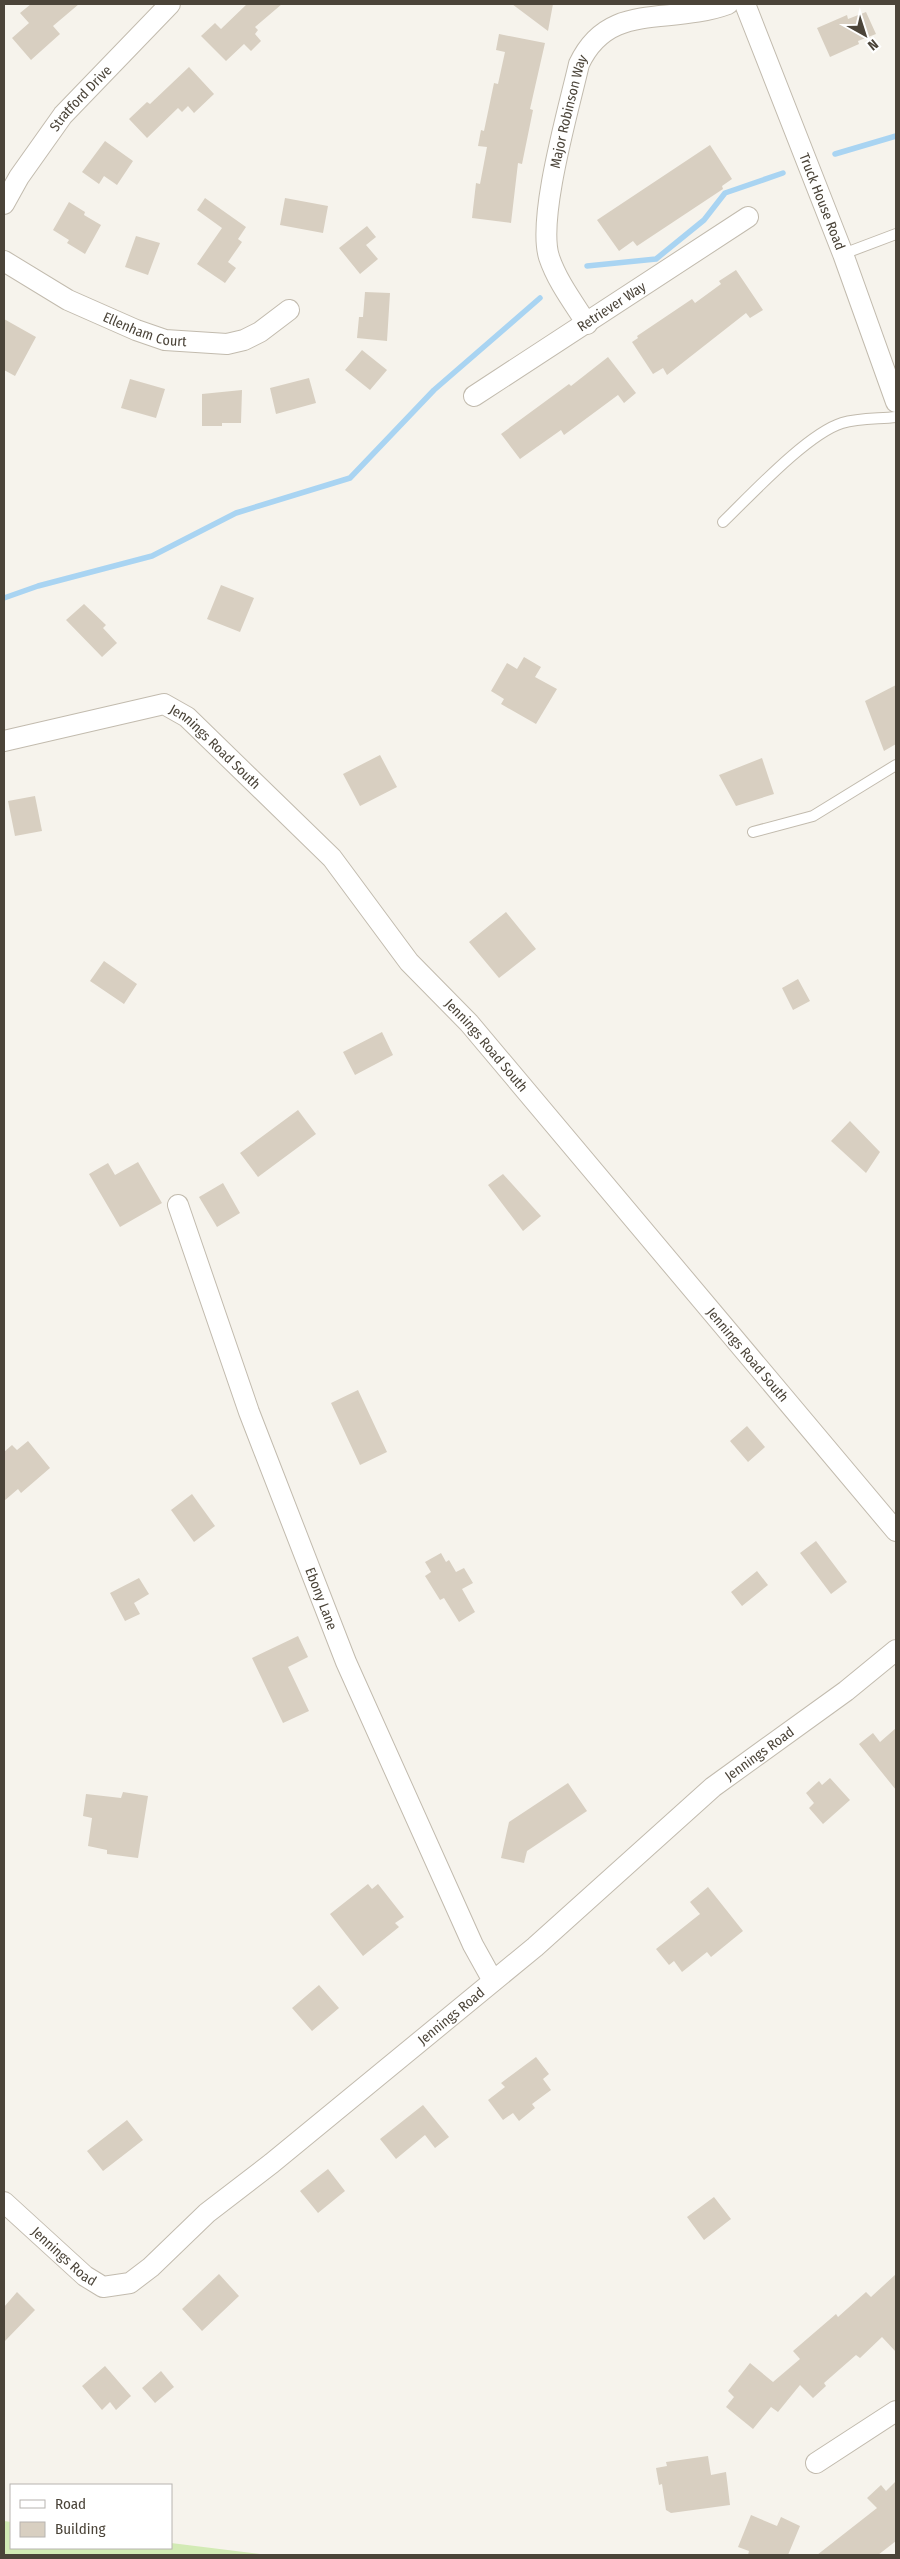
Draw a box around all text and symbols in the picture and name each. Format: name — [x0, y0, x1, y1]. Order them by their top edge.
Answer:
north arrow — [840, 10, 890, 60]
text: N — [864, 35, 881, 54]
street label: Major Robinson Way — [547, 51, 592, 170]
street label: Stratford Drive — [46, 62, 115, 135]
street label: Truck House Road — [795, 151, 849, 252]
street label: Retriever Way — [574, 278, 650, 335]
street label: Ellenham Court — [100, 309, 188, 350]
street label: Jennings Road South — [166, 701, 264, 793]
street label: Jennings Road South — [441, 995, 531, 1096]
street label: Jennings Road South — [703, 1304, 792, 1406]
street label: Ebony Lane — [301, 1565, 341, 1632]
street label: Jennings Road — [722, 1723, 797, 1785]
street label: Jennings Road — [415, 1984, 488, 2049]
street label: Jennings Road — [28, 2223, 99, 2290]
legend — [10, 2484, 172, 2549]
text: Road — [55, 2495, 86, 2513]
text: Building — [55, 2520, 106, 2538]

